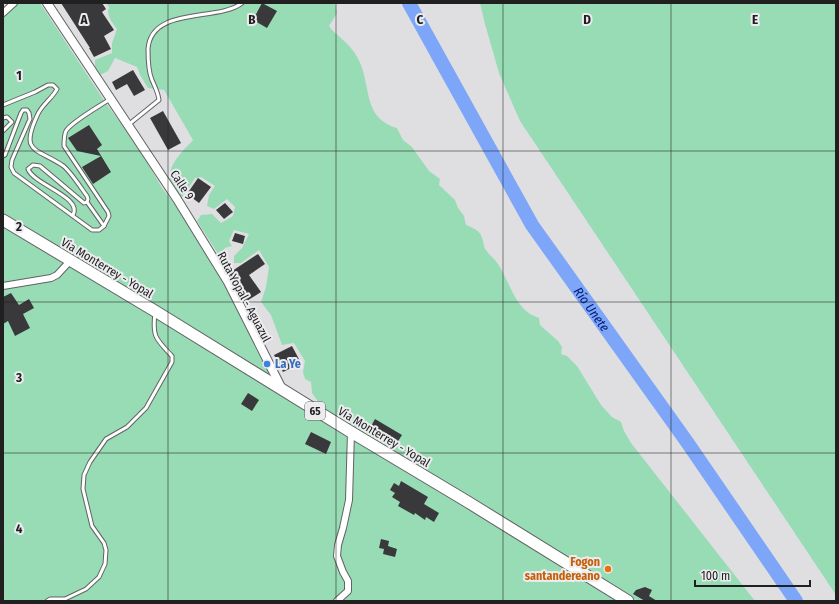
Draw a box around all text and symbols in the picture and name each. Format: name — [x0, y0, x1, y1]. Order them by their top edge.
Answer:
text: A — [79, 12, 88, 27]
text: B — [248, 12, 256, 27]
text: C — [417, 12, 424, 27]
text: D — [583, 12, 591, 27]
text: E — [752, 12, 758, 27]
text: 1 — [16, 68, 22, 83]
street label: Calle 9 — [167, 168, 197, 203]
text: 2 — [15, 219, 22, 234]
street label: Vía Monterrey - Yopal — [58, 235, 156, 301]
street label: Ruta Yopal - Aguazul — [214, 249, 274, 345]
water label: Río Unete — [571, 284, 612, 334]
place label: La Ye — [275, 357, 301, 371]
marker: La Ye — [262, 359, 272, 369]
text: 3 — [15, 370, 22, 385]
road number: 65 — [305, 402, 325, 420]
street label: Vía Monterrey - Yopal — [335, 404, 433, 470]
text: 4 — [16, 521, 23, 536]
place label: Fogon santandereano — [525, 555, 601, 583]
scale bar — [695, 562, 810, 588]
marker: Fogon santandereano — [603, 564, 613, 574]
text: 100 m — [701, 569, 730, 583]

